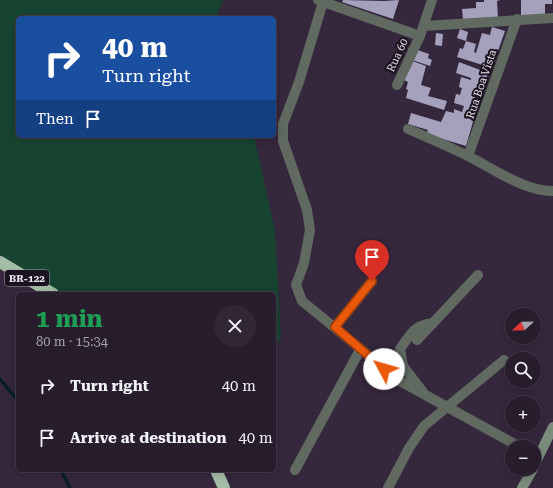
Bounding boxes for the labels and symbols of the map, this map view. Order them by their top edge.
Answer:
street label: Rua 60 [384,36,411,74]
street label: Rua Boa Vista [464,48,499,120]
pin [355,240,389,281]
road number: BR-122 [5,270,49,286]
north arrow [505,308,541,344]
position arrow [363,348,405,390]

